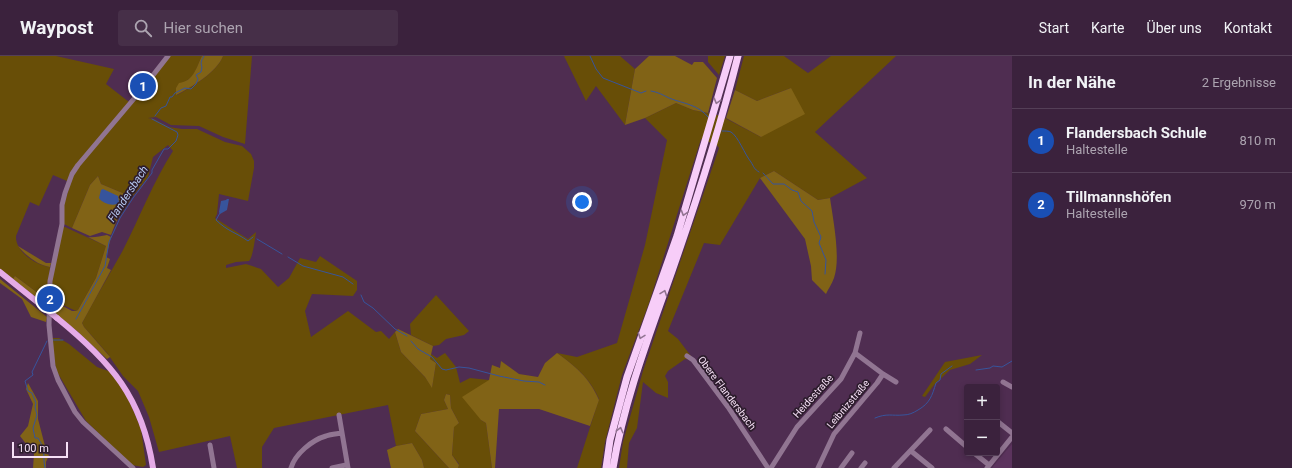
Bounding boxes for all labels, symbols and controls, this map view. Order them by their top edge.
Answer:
search box [118,10,398,46]
text: Waypost [20,16,94,39]
icon: search [132,17,154,39]
text: Hier suchen [164,19,243,37]
text: Start [1039,20,1069,36]
text: Karte [1091,20,1125,36]
text: Über uns [1147,20,1202,36]
text: Kontakt [1224,20,1272,36]
pin: 1 [130,71,156,101]
text: In der Nähe [1028,72,1116,92]
text: 2 Ergebnisse [1202,75,1276,90]
one-way arrow [713,97,722,104]
text: Flandersbach Schule [1066,124,1207,142]
text: 1 [1037,133,1045,148]
text: 810 m [1239,133,1276,148]
text: Haltestelle [1066,142,1128,157]
water label: Flandersbach [105,163,151,224]
text: Tillmannshöfen [1066,188,1171,206]
your location [572,192,592,212]
text: 2 [1037,197,1045,212]
text: 970 m [1239,197,1276,212]
text: Haltestelle [1066,206,1128,221]
one-way arrow [680,210,689,217]
pin: 2 [37,284,63,314]
one-way arrow [659,289,668,296]
one-way arrow [637,333,646,340]
street label: Obere Flandersbach [696,354,758,432]
street label: Heidestraße [791,372,835,420]
street label: Leibnizstraße [825,377,871,431]
map controls [964,384,1000,456]
button: + [964,384,1000,420]
button: − [964,420,1000,456]
one-way arrow [615,427,624,434]
scale bar [12,440,68,459]
text: 100 m [18,442,49,455]

